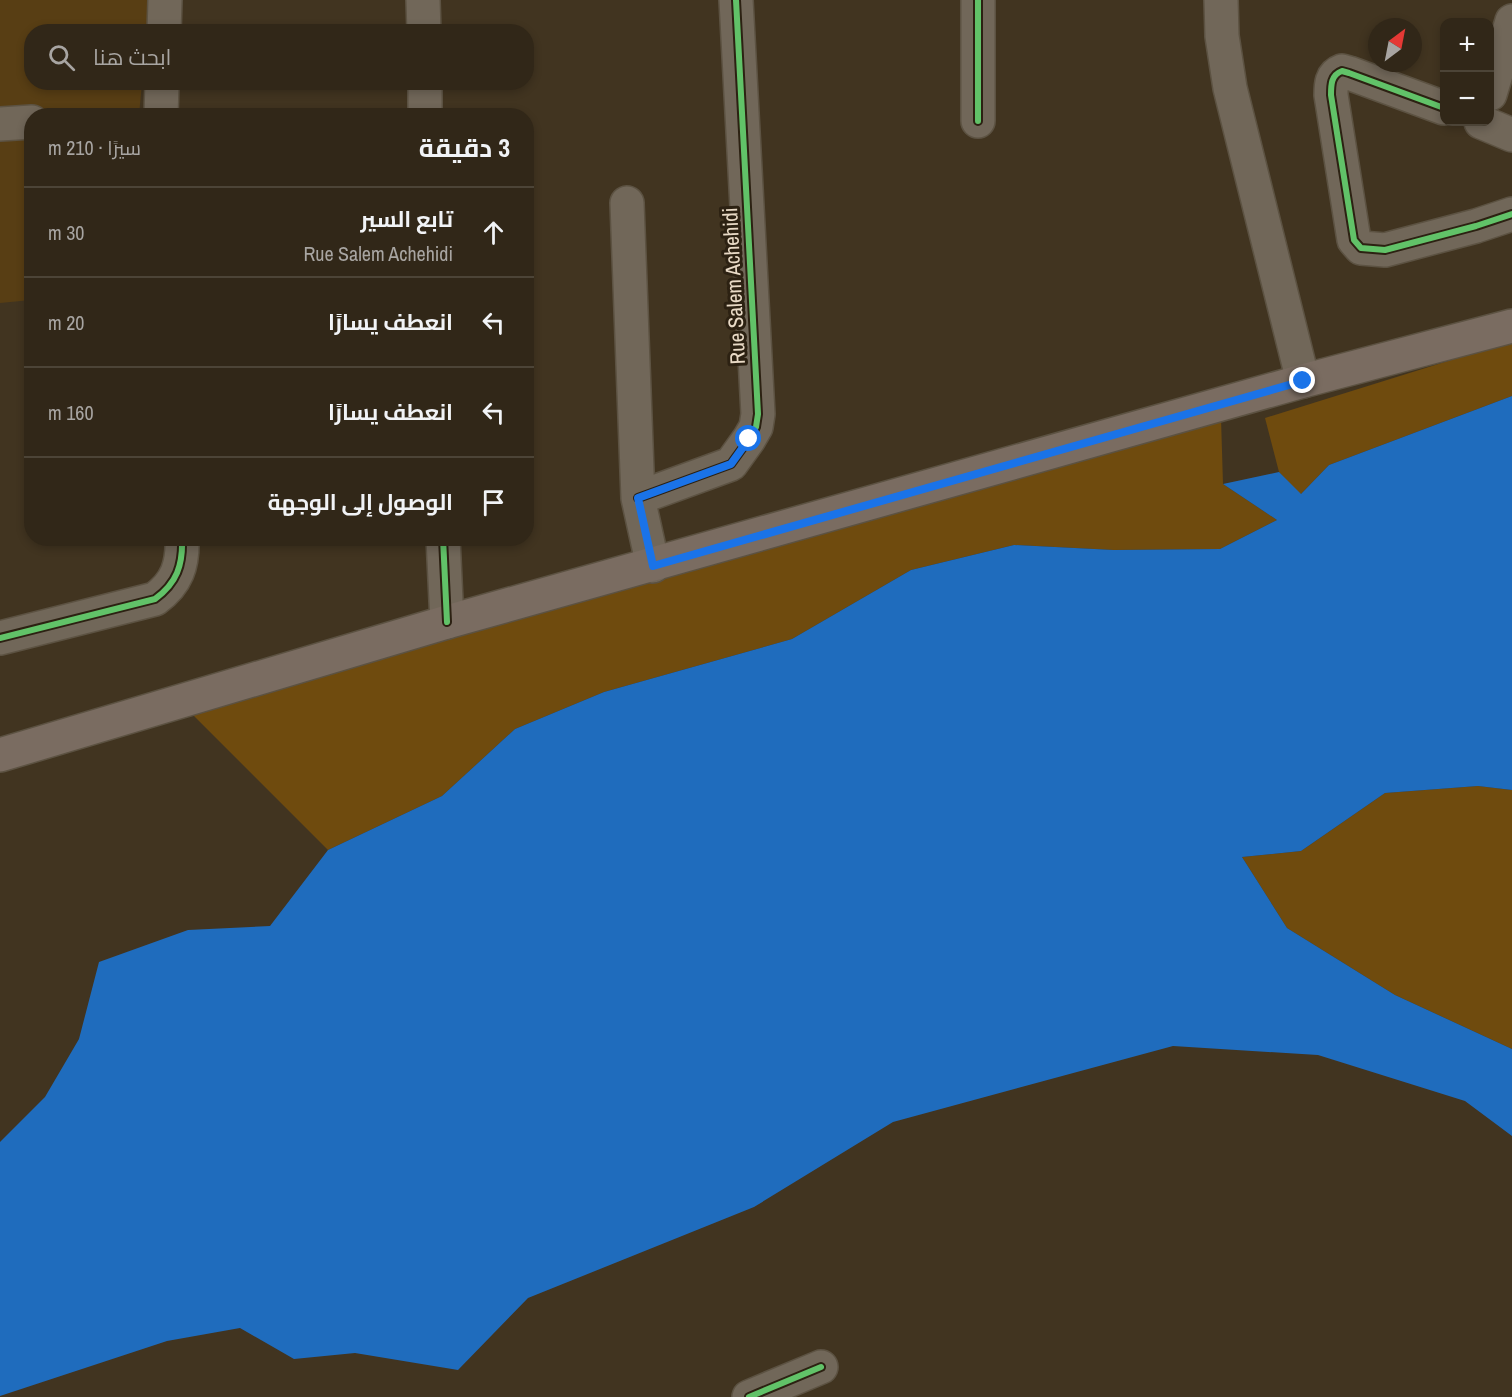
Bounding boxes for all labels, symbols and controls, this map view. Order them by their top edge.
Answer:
north arrow [1368,18,1422,72]
map controls [1440,18,1494,126]
button: + [1440,18,1494,72]
search box [24,24,534,90]
icon: search [45,41,78,74]
text: ابحث هنا [93,42,172,72]
button: − [1440,72,1494,126]
text: 3 دقيقة [419,130,510,165]
text: سيرًا · 210 m [48,134,141,161]
text: تابع السير [361,204,453,234]
street label: Rue Salem Achehidi [715,207,752,365]
icon: ahead [477,216,510,249]
text: 30 m [48,219,84,246]
text: Rue Salem Achehidi [303,240,453,267]
icon: left [477,306,510,339]
text: انعطف يسارًا [328,307,453,337]
text: 20 m [48,309,84,336]
route end [1289,367,1315,393]
icon: left [477,396,510,429]
text: انعطف يسارًا [328,397,453,427]
text: 160 m [48,399,94,426]
route start [735,425,761,451]
icon: arrive [477,486,510,519]
text: الوصول إلى الوجهة [268,487,453,517]

